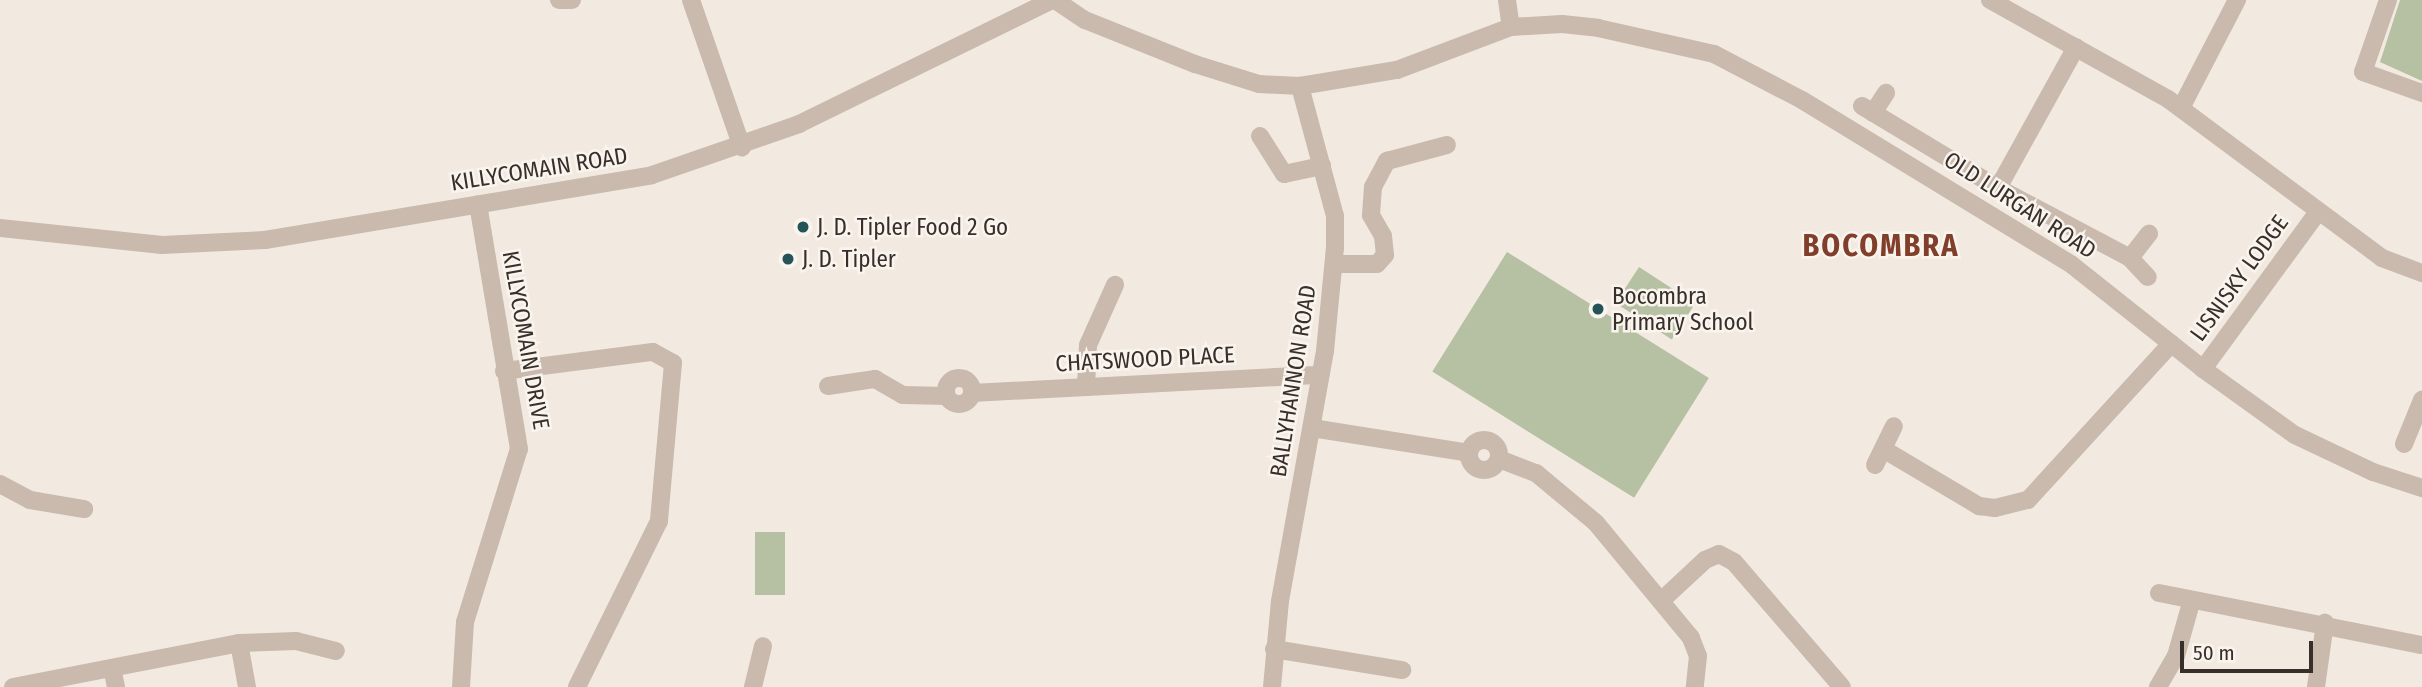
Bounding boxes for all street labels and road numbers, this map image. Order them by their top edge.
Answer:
street label: KILLYCOMAIN ROAD [449,141,629,197]
street label: OLD LURGAN ROAD [1939,146,2101,264]
street label: LISNISKY LODGE [2184,210,2294,346]
street label: KILLYCOMAIN DRIVE [497,248,555,432]
street label: BALLYHANNON ROAD [1264,283,1322,479]
street label: CHATSWOOD PLACE [1055,341,1235,377]

